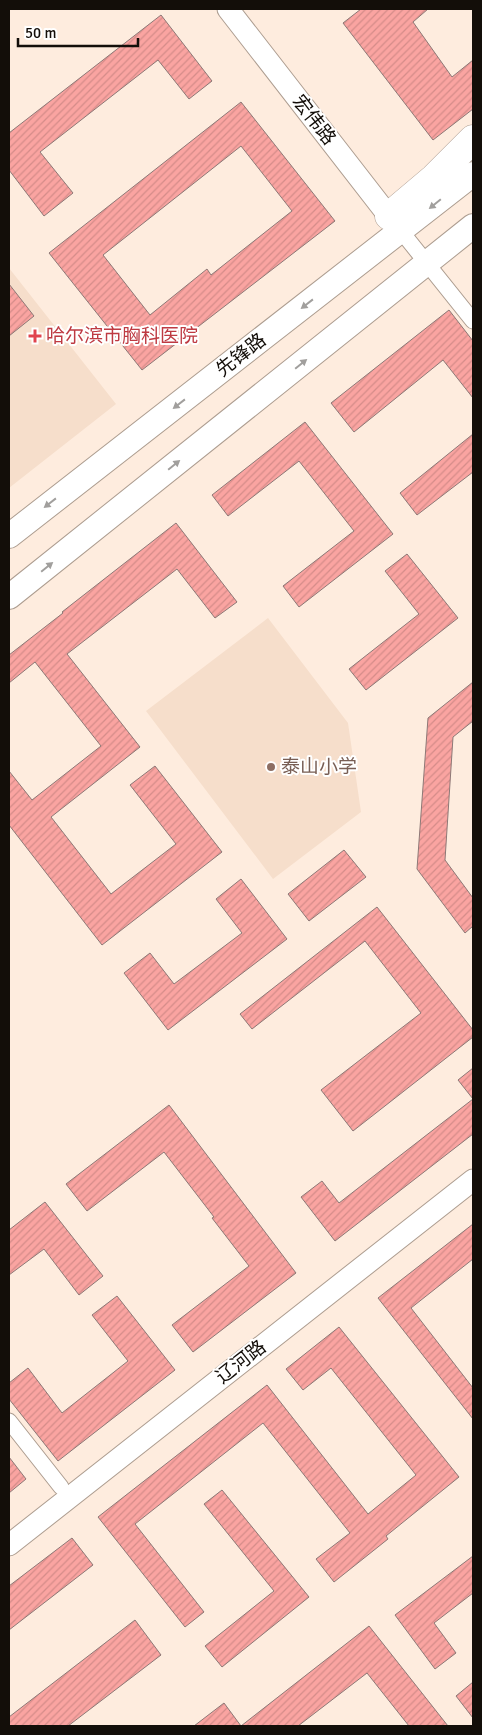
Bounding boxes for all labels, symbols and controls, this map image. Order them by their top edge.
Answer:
scale bar [18,15,138,47]
text: 50 m [25,24,56,42]
street label: 宏伟路 [287,90,341,150]
one-way arrow [429,199,442,210]
one-way arrow [301,299,314,310]
place label: 哈尔滨市胸科医院 [46,324,198,348]
street label: 先锋路 [211,328,271,382]
marker: 哈尔滨市胸科医院 [28,329,42,343]
one-way arrow [294,359,307,370]
one-way arrow [173,398,186,409]
one-way arrow [167,460,180,471]
one-way arrow [44,498,57,509]
one-way arrow [40,561,53,572]
place label: 泰山小学 [281,755,357,779]
marker: 泰山小学 [265,761,277,773]
street label: 辽河路 [211,1335,271,1389]

